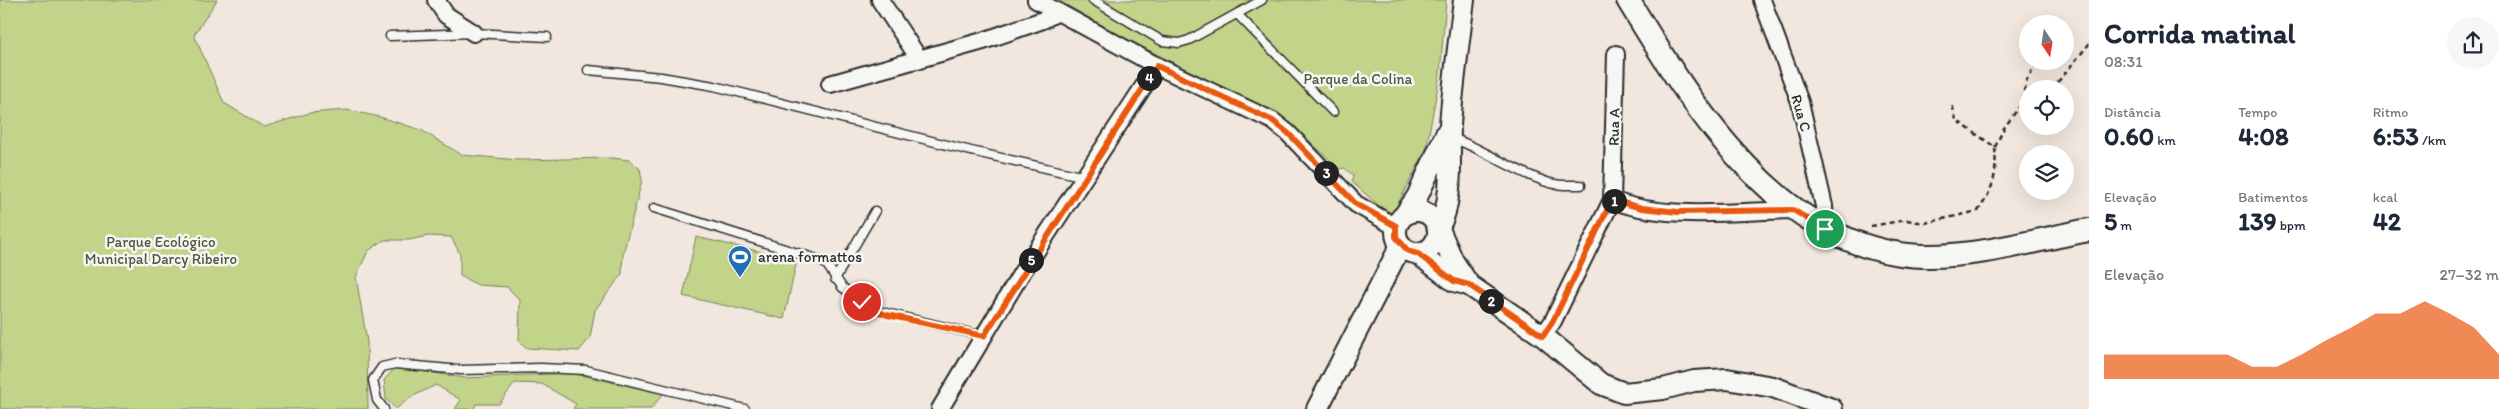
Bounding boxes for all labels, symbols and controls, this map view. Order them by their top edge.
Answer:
north arrow [2019,15,2074,70]
map controls [2019,15,2074,200]
text: Corrida matinal [2104,16,2295,50]
button: share [2447,17,2499,69]
text: 08:31 [2104,52,2143,71]
pin: 4 [1136,66,1162,90]
text: 4 [1145,70,1154,87]
park label: Parque da Colina [1304,70,1413,88]
button: locate [2019,80,2074,135]
street label: Rua C [1787,92,1815,134]
text: Distância [2104,104,2161,121]
text: Tempo [2238,104,2277,121]
text: Ritmo [2373,104,2408,121]
street label: Rua A [1605,108,1623,146]
text: 0.60 [2104,121,2154,151]
text: 4:08 [2238,121,2289,151]
text: 6:53 [2373,121,2419,151]
text: km [2154,132,2176,149]
text: /km [2419,132,2446,149]
button: layers [2019,145,2074,200]
pin: 3 [1314,160,1338,186]
text: 3 [1323,165,1330,182]
pin: 1 [1602,188,1626,214]
text: Elevação [2104,189,2157,206]
text: Batimentos [2238,189,2308,206]
text: kcal [2373,189,2398,206]
text: 1 [1611,193,1618,210]
text: 5 [2104,206,2117,236]
text: 139 [2238,206,2277,236]
text: 42 [2373,206,2401,236]
pin [1804,208,1846,250]
icon: arrive [1811,215,1839,243]
text: m [2117,217,2132,234]
text: bpm [2277,217,2306,234]
park label: Parque Ecológico Municipal Darcy Ribeiro [85,233,237,268]
sports icon: arena formattos [727,244,753,278]
place label: arena formattos [758,248,862,266]
pin: 5 [1018,248,1044,272]
text: 5 [1028,252,1035,269]
text: Elevação [2104,265,2164,284]
text: 27–32 m [2440,265,2499,284]
pin [841,281,883,323]
icon: check [848,288,876,316]
pin: 2 [1478,288,1504,314]
text: 2 [1488,293,1495,310]

